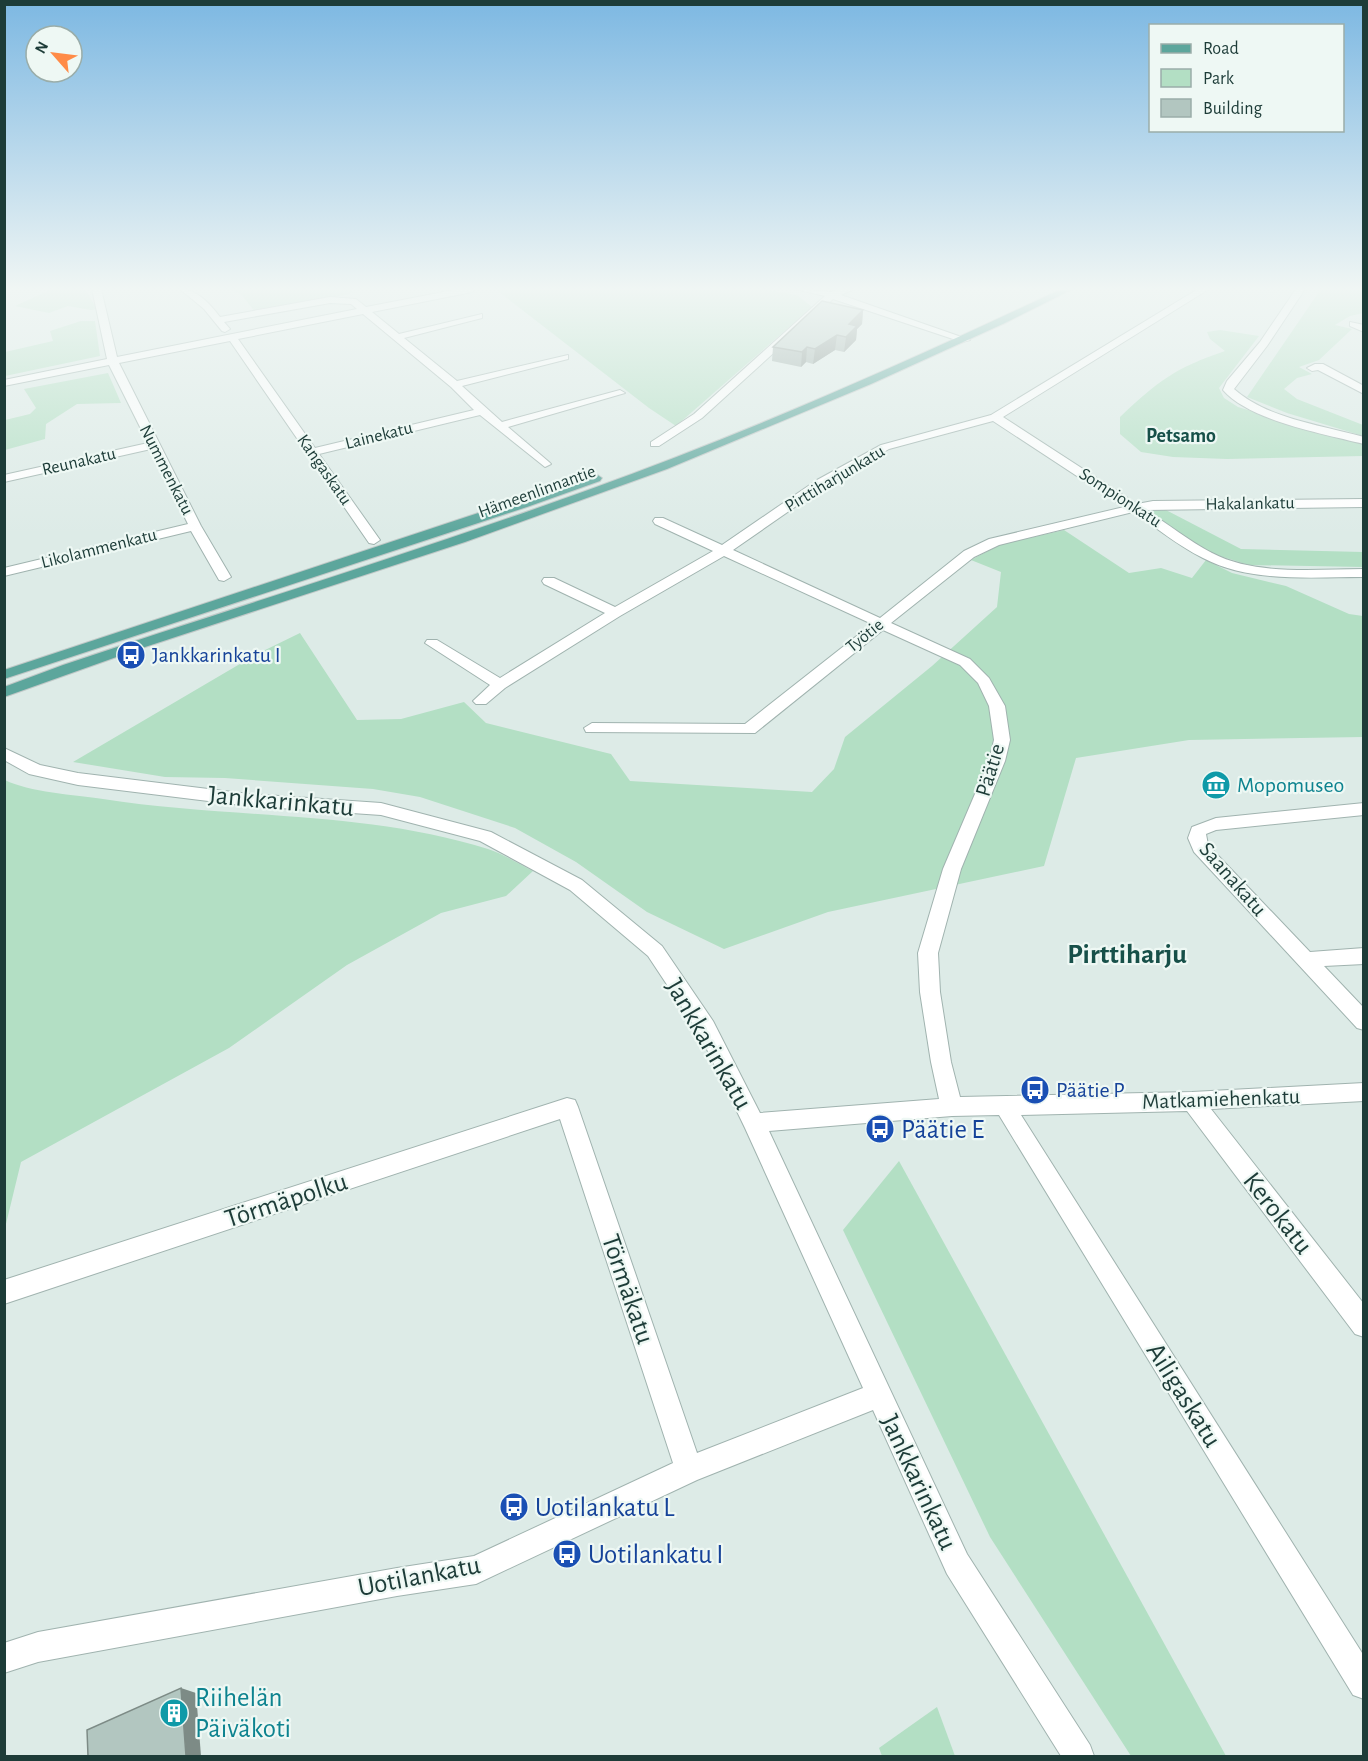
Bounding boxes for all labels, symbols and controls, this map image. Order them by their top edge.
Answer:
north arrow [24,24,84,84]
legend [1149,24,1344,132]
text: N [32,39,51,56]
text: Road [1203,40,1239,58]
text: Park [1203,70,1235,88]
text: Building [1203,100,1263,118]
street label: Lainekatu [343,419,415,453]
street label: Nummenkatu [136,422,196,518]
district label: Petsamo [1146,426,1216,446]
street label: Kangaskatu [293,431,355,509]
street label: Pirttiharjunkatu [782,442,888,516]
street label: Reunakatu [40,445,118,479]
street label: Hämeenlinnantie [476,462,598,522]
street label: Sompionkatu [1076,465,1164,531]
street label: Hakalankatu [1205,494,1295,514]
street label: Likolammenkatu [39,526,159,572]
street label: Työtie [843,616,887,656]
bus stop icon: Jankkarinkatu I [115,639,147,671]
place label: Jankkarinkatu I [152,644,281,666]
street label: Päätie [972,741,1008,799]
museum icon: Mopomuseo [1200,769,1232,801]
place label: Mopomuseo [1237,774,1344,796]
street label: Jankkarinkatu [207,781,355,821]
street label: Saanakatu [1195,838,1271,920]
district label: Pirttiharju [1067,941,1187,969]
street label: Jankkarinkatu [661,974,757,1114]
bus stop icon: Päätie P [1019,1074,1051,1106]
place label: Päätie P [1056,1079,1125,1101]
street label: Matkamiehenkatu [1142,1085,1300,1113]
bus stop icon: Päätie E [864,1113,896,1145]
place label: Päätie E [901,1116,984,1143]
street label: Törmäpolku [221,1167,351,1232]
street label: Kerokatu [1238,1167,1318,1259]
street label: Törmäkatu [597,1231,659,1347]
street label: Ailigaskatu [1141,1338,1227,1452]
street label: Jankkarinkatu [876,1410,962,1554]
bus stop icon: Uotilankatu L [498,1491,530,1523]
place label: Uotilankatu L [535,1494,675,1521]
bus stop icon: Uotilankatu I [551,1538,583,1570]
place label: Uotilankatu I [588,1541,724,1568]
street label: Uotilankatu [356,1551,483,1601]
place label: Riihelän Päiväkoti [195,1684,291,1742]
building icon: Riihelän Päiväkoti [158,1697,190,1729]

